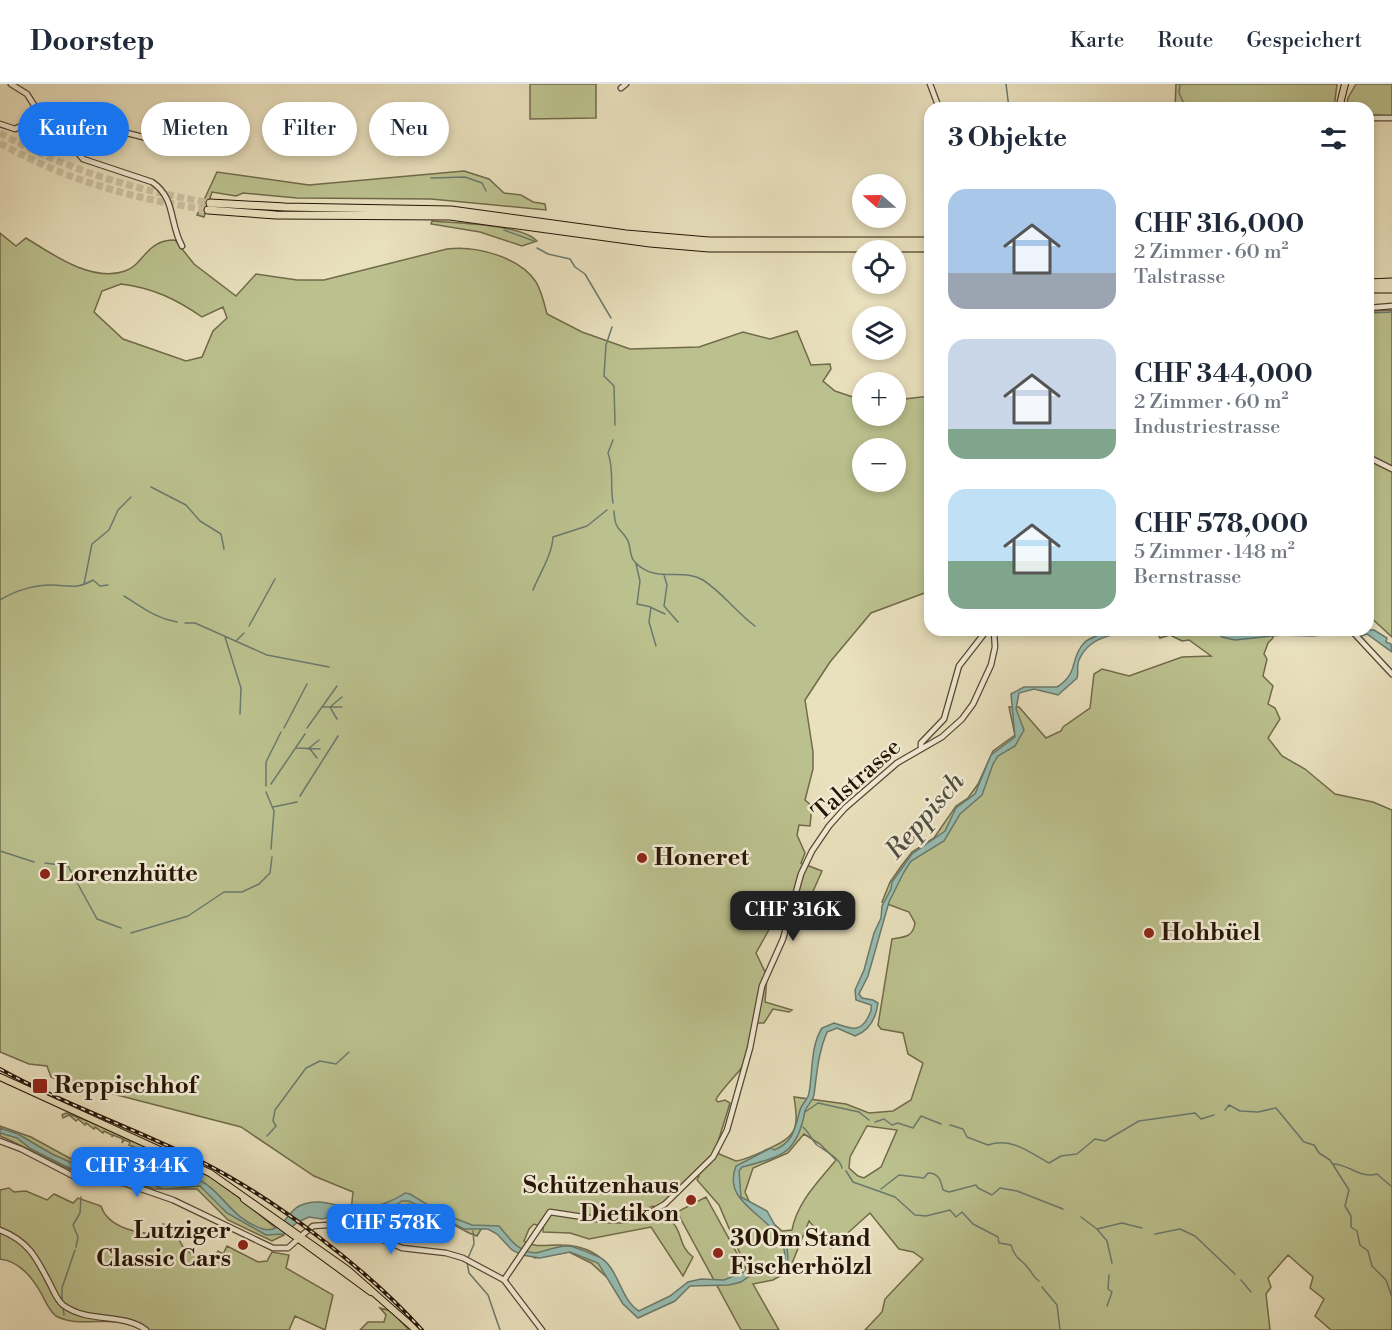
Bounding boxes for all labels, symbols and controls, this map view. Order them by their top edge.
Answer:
text: Doorstep [30,24,155,59]
text: Karte [1070,28,1124,54]
text: Route [1157,28,1213,54]
text: Gespeichert [1246,28,1362,54]
chip: Kaufen [18,102,129,156]
chip: Mieten [141,102,250,156]
chip: Filter [262,102,357,156]
chip: Neu [369,102,449,156]
text: 3 Objekte [948,122,1067,154]
icon: filters [1317,122,1350,155]
north arrow [852,174,906,228]
map controls [852,174,906,492]
text: CHF 316,000 [1134,208,1304,240]
icon: home [996,213,1068,285]
button: locate [852,240,906,294]
text: 2 Zimmer · 60 m² [1134,240,1289,265]
text: Talstrasse [1134,265,1225,290]
button: layers [852,306,906,360]
text: CHF 344,000 [1134,358,1313,390]
icon: home [996,363,1068,435]
button: + [852,372,906,426]
text: 2 Zimmer · 60 m² [1134,390,1289,415]
text: Industriestrasse [1134,415,1280,440]
button: − [852,438,906,492]
text: CHF 578,000 [1134,508,1308,540]
icon: home [996,513,1068,585]
text: 5 Zimmer · 148 m² [1134,540,1295,565]
text: Bernstrasse [1134,565,1241,590]
street label: Talstrasse [806,732,908,828]
water label: Reppisch [878,766,972,867]
place label: Honeret [654,843,749,873]
marker: Honeret [635,851,649,865]
place label: Lorenzhütte [57,859,198,889]
marker: Lorenzhütte [38,867,52,881]
pin: CHF 316K [731,891,855,942]
text: CHF 316K [744,898,842,923]
place label: Hohbüel [1161,918,1261,948]
marker: Hohbüel [1142,926,1156,940]
place label: Reppischhof [54,1071,200,1101]
marker: Reppischhof [31,1077,49,1095]
pin: CHF 344K [75,1147,199,1198]
text: CHF 344K [85,1154,189,1179]
place label: Schützenhaus Dietikon [523,1171,679,1229]
marker: Schützenhaus Dietikon [684,1193,698,1207]
pin: CHF 578K [329,1204,453,1255]
text: CHF 578K [341,1211,441,1236]
place label: Lutziger Classic Cars [96,1216,231,1274]
place label: 300m Stand Fischerhölzl [730,1224,872,1282]
marker: Lutziger Classic Cars [236,1238,250,1252]
marker: 300m Stand Fischerhölzl [711,1246,725,1260]

